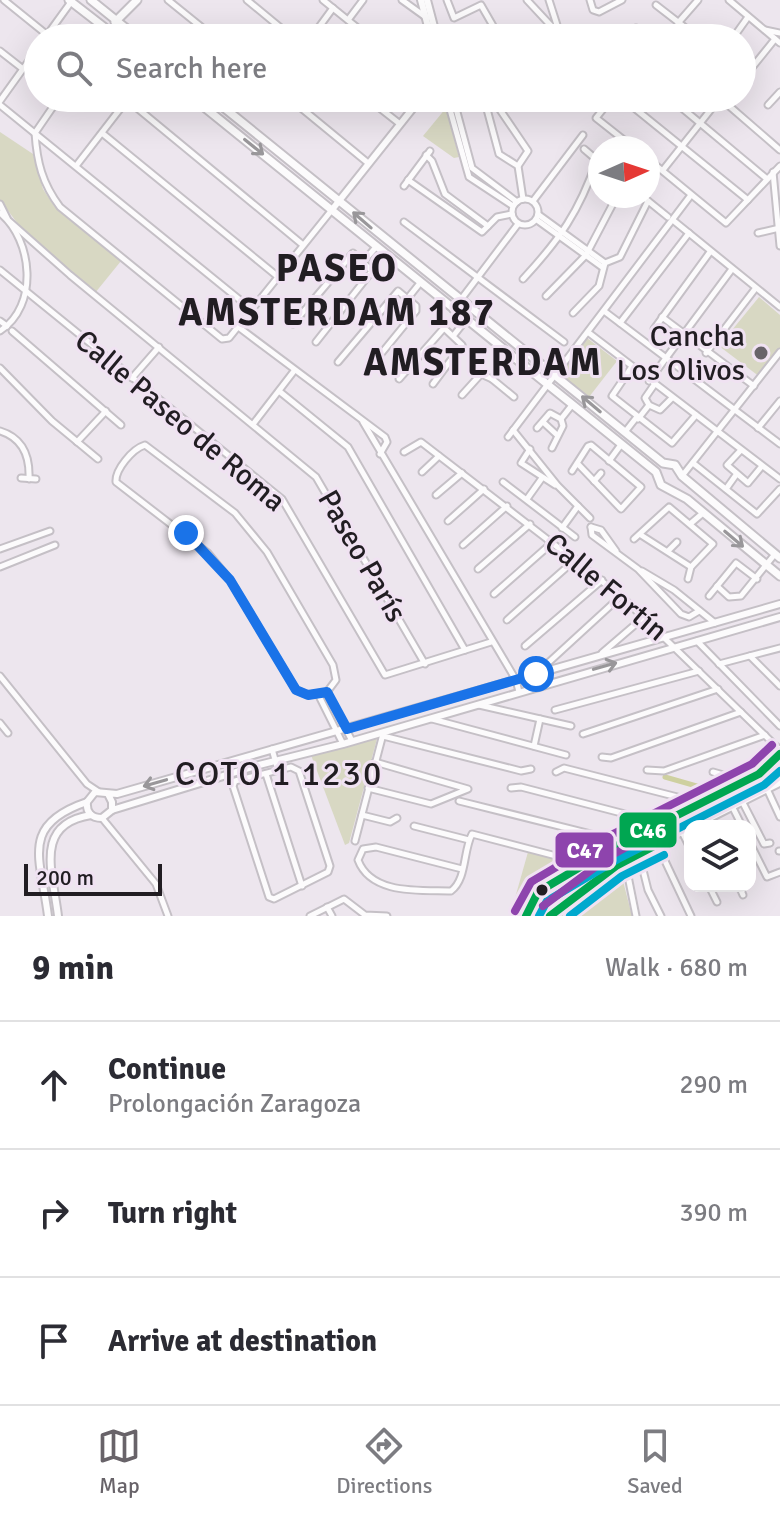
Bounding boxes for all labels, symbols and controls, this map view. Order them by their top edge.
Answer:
search box [24,24,756,112]
icon: search [52,46,96,90]
text: Search here [116,50,267,87]
north arrow [588,136,660,208]
one-way arrow [243,138,263,156]
one-way arrow [353,211,373,229]
district label: PASEO AMSTERDAM 187 [178,245,496,336]
place label: Cancha Los Olivos [617,318,745,389]
street label: Calle Paseo de Roma [67,322,293,520]
district label: AMSTERDAM [363,339,603,386]
marker: Cancha Los Olivos [752,344,770,362]
one-way arrow [581,395,602,413]
street label: Paseo París [309,483,415,629]
route end [168,515,204,551]
street label: Calle Fortín [537,525,675,649]
one-way arrow [724,530,744,548]
route start [518,656,554,692]
one-way arrow [592,658,618,673]
district label: COTO 1 1230 [175,753,383,795]
one-way arrow [143,776,169,791]
line badge: C46 [618,811,678,849]
text: C46 [629,817,667,844]
map controls [684,820,756,892]
button: layers [684,820,756,892]
line badge: C47 [554,831,615,869]
text: C47 [566,837,604,864]
scale bar [24,860,162,896]
text: 200 m [36,864,94,891]
unlabelled marker [534,882,550,898]
text: 9 min [32,947,114,989]
text: Walk · 680 m [605,952,748,984]
text: Continue [108,1051,226,1088]
icon: ahead [32,1063,76,1107]
text: 290 m [679,1069,748,1101]
text: Prolongación Zaragoza [108,1088,361,1120]
icon: right [32,1191,76,1235]
text: Turn right [108,1195,237,1232]
text: 390 m [679,1197,748,1229]
icon: arrive [32,1319,76,1363]
text: Arrive at destination [108,1323,377,1360]
tab: Map [97,1424,141,1499]
tab: Directions [336,1424,432,1499]
tab: Saved [627,1424,683,1499]

